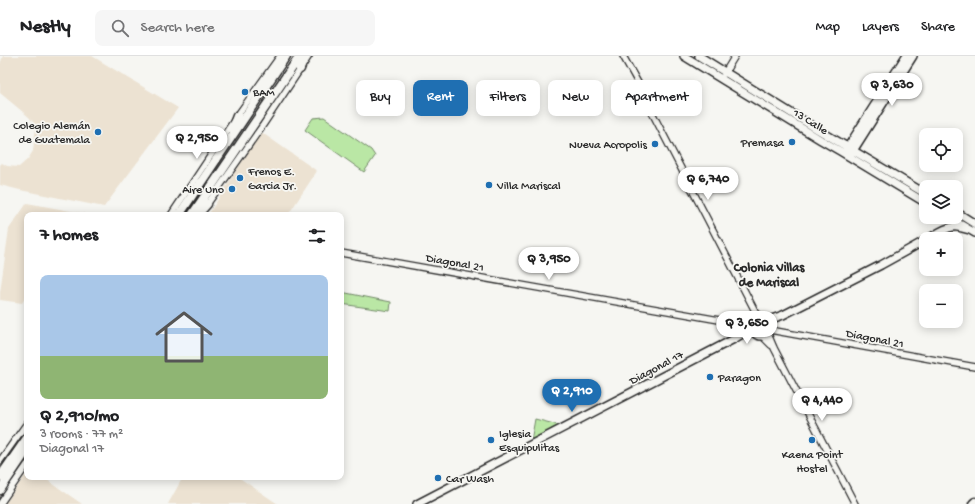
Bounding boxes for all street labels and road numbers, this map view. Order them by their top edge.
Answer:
street label: 13 Calle [789,106,831,139]
street label: Diagonal 21 [424,252,485,276]
street label: Diagonal 21 [843,327,905,352]
street label: Diagonal 17 [627,348,687,389]

